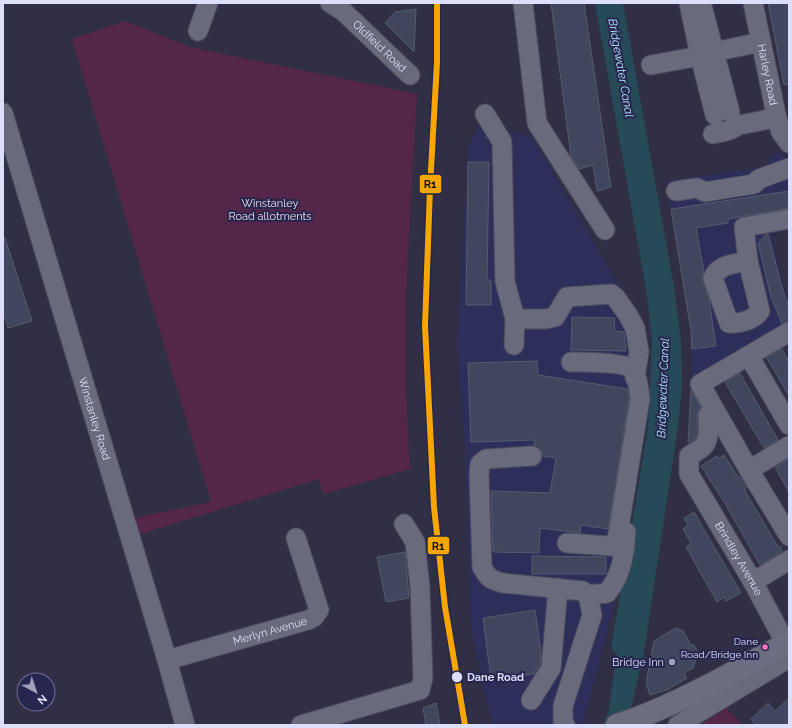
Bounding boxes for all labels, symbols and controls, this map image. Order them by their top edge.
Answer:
street label: Oldfield Road [350,17,409,75]
water label: Bridgewater Canal [605,17,637,119]
street label: Harley Road [755,43,780,106]
line badge: R1 [419,174,442,194]
text: R1 [424,178,437,191]
park label: Winstanley Road allotments [228,197,312,223]
water label: Bridgewater Canal [654,338,672,438]
street label: Winstanley Road [76,376,113,462]
street label: Brindley Avenue [712,519,766,598]
line badge: R1 [427,536,450,555]
text: R1 [432,540,445,553]
street label: Merlyn Avenue [231,614,309,647]
place label: Dane Road/Bridge Inn [681,636,758,660]
marker: Dane Road/Bridge Inn [760,642,770,652]
place label: Bridge Inn [612,656,664,669]
marker: Bridge Inn [667,657,677,667]
marker: Dane Road [450,670,464,684]
place label: Dane Road [467,671,524,684]
north arrow [16,672,56,712]
text: N [35,692,50,707]

